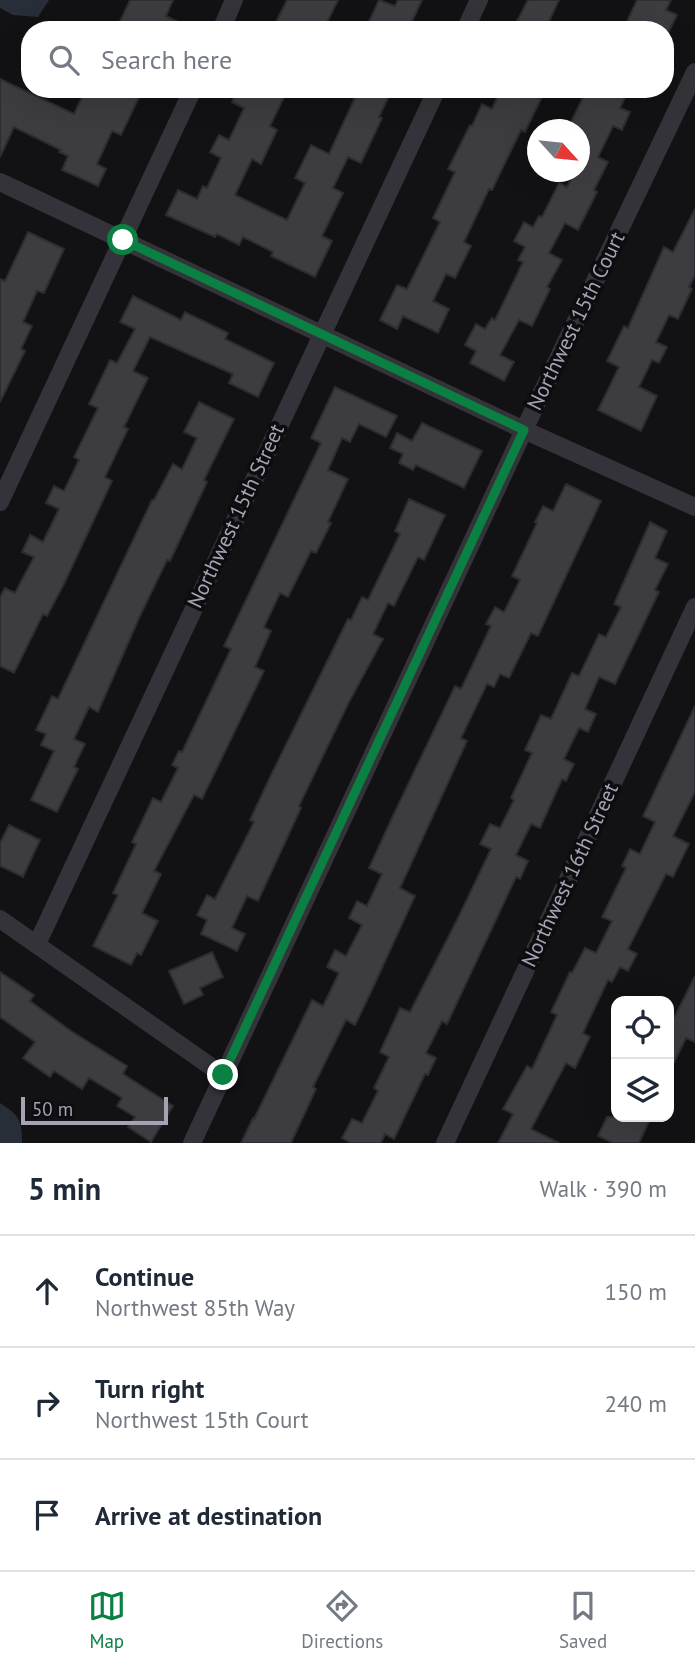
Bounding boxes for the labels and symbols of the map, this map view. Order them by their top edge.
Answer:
north arrow [527,119,590,182]
route start [107,224,138,255]
street label: Northwest 15th Court [521,227,630,414]
street label: Northwest 15th Street [181,419,290,612]
street label: Northwest 16th Street [515,778,624,971]
route end [207,1059,238,1090]
scale bar [21,1094,168,1126]

